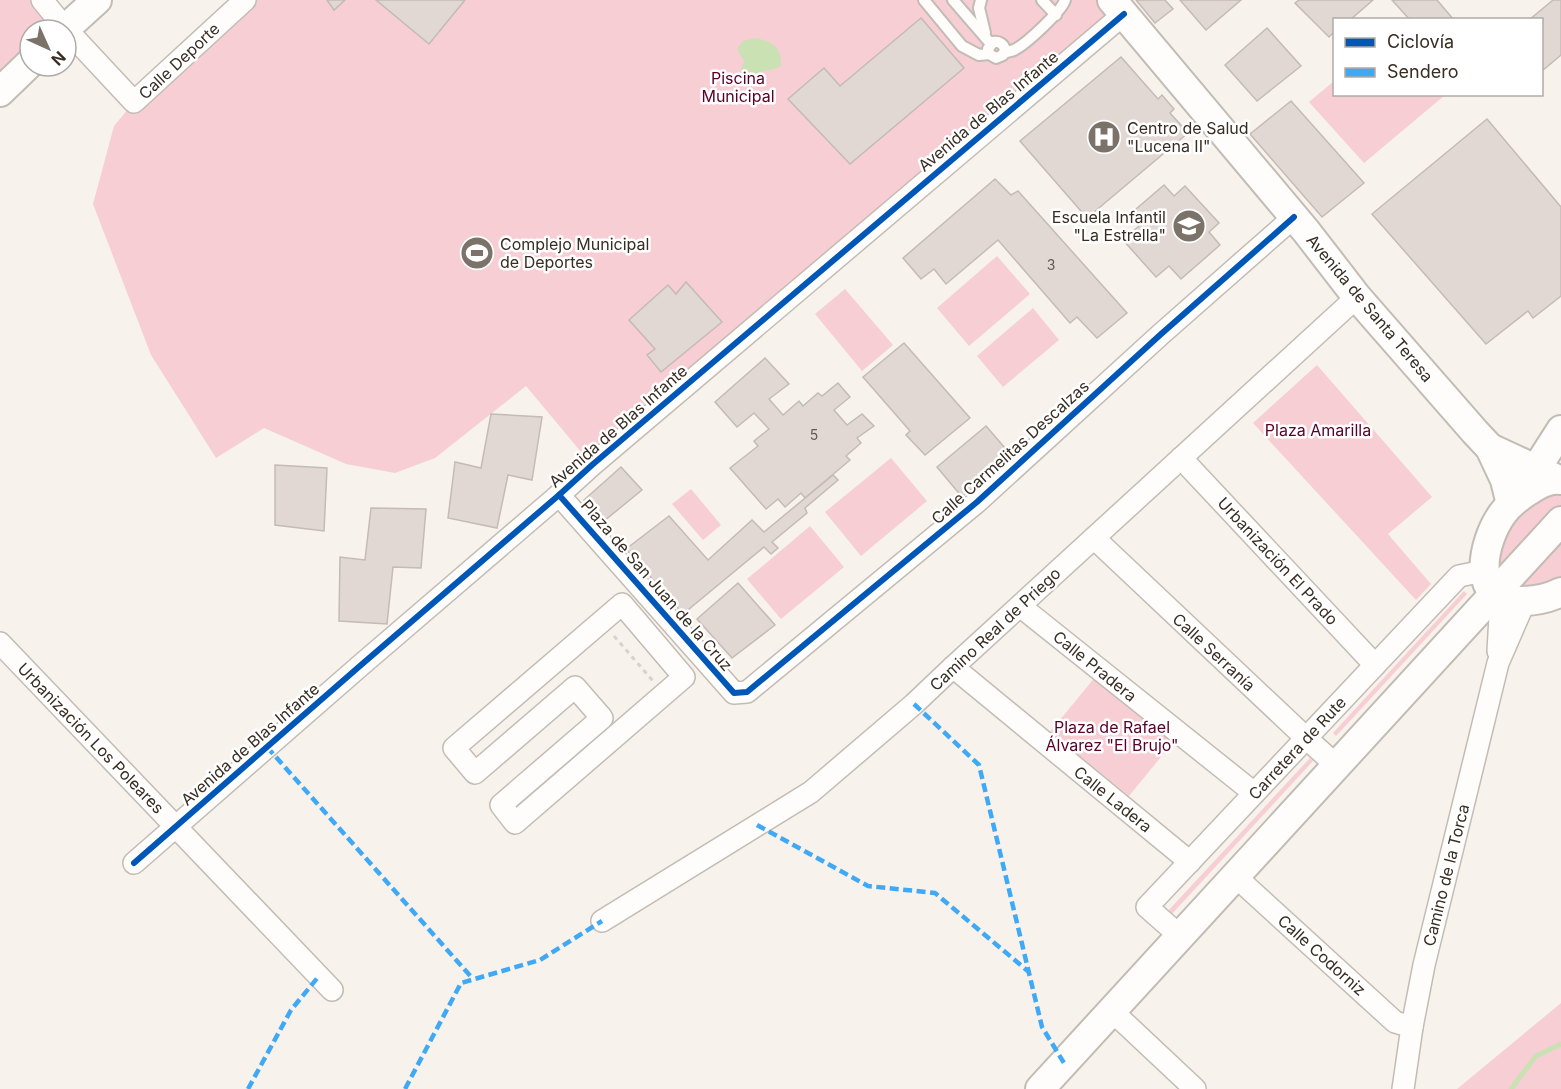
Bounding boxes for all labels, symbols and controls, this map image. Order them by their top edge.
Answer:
north arrow [18,18,78,78]
street label: Calle Deporte [134,18,224,104]
legend [1333,18,1543,96]
text: Ciclovía [1387,31,1454,52]
text: N [47,47,70,70]
street label: Avenida de Blas Infante [914,47,1062,175]
text: Sendero [1387,61,1458,82]
park label: Piscina Municipal [701,68,775,106]
place label: Centro de Salud "Lucena II" [1127,118,1249,156]
hospital icon: Centro de Salud "Lucena II" [1086,119,1122,155]
place label: Escuela Infantil "La Estrella" [1052,207,1166,245]
school or university icon: Escuela Infantil "La Estrella" [1171,208,1207,244]
street label: Avenida de Santa Teresa [1302,230,1438,386]
place label: Complejo Municipal de Deportes [500,234,649,272]
sports icon: Complejo Municipal de Deportes [459,235,495,271]
house number: 3 [1047,256,1055,273]
street label: Avenida de Blas Infante [545,360,691,492]
street label: Calle Carmelitas Descalzas [927,376,1093,528]
park label: Plaza Amarilla [1265,420,1371,440]
house number: 5 [810,426,818,443]
street label: Urbanización El Prado [1214,493,1342,629]
street label: Plaza de San Juan de la Cruz [577,495,737,675]
street label: Camino Real de Priego [925,563,1065,695]
street label: Calle Serranía [1169,609,1259,695]
street label: Calle Pradera [1049,626,1141,706]
street label: Urbanización Los Poleares [14,658,168,818]
street label: Avenida de Blas Infante [177,678,323,810]
street label: Carretera de Rute [1244,692,1350,804]
park label: Plaza de Rafael Álvarez "El Brujo" [1045,717,1179,755]
street label: Calle Ladera [1070,762,1156,836]
street label: Camino de la Torca [1419,802,1473,948]
street label: Calle Codorniz [1274,910,1370,1000]

